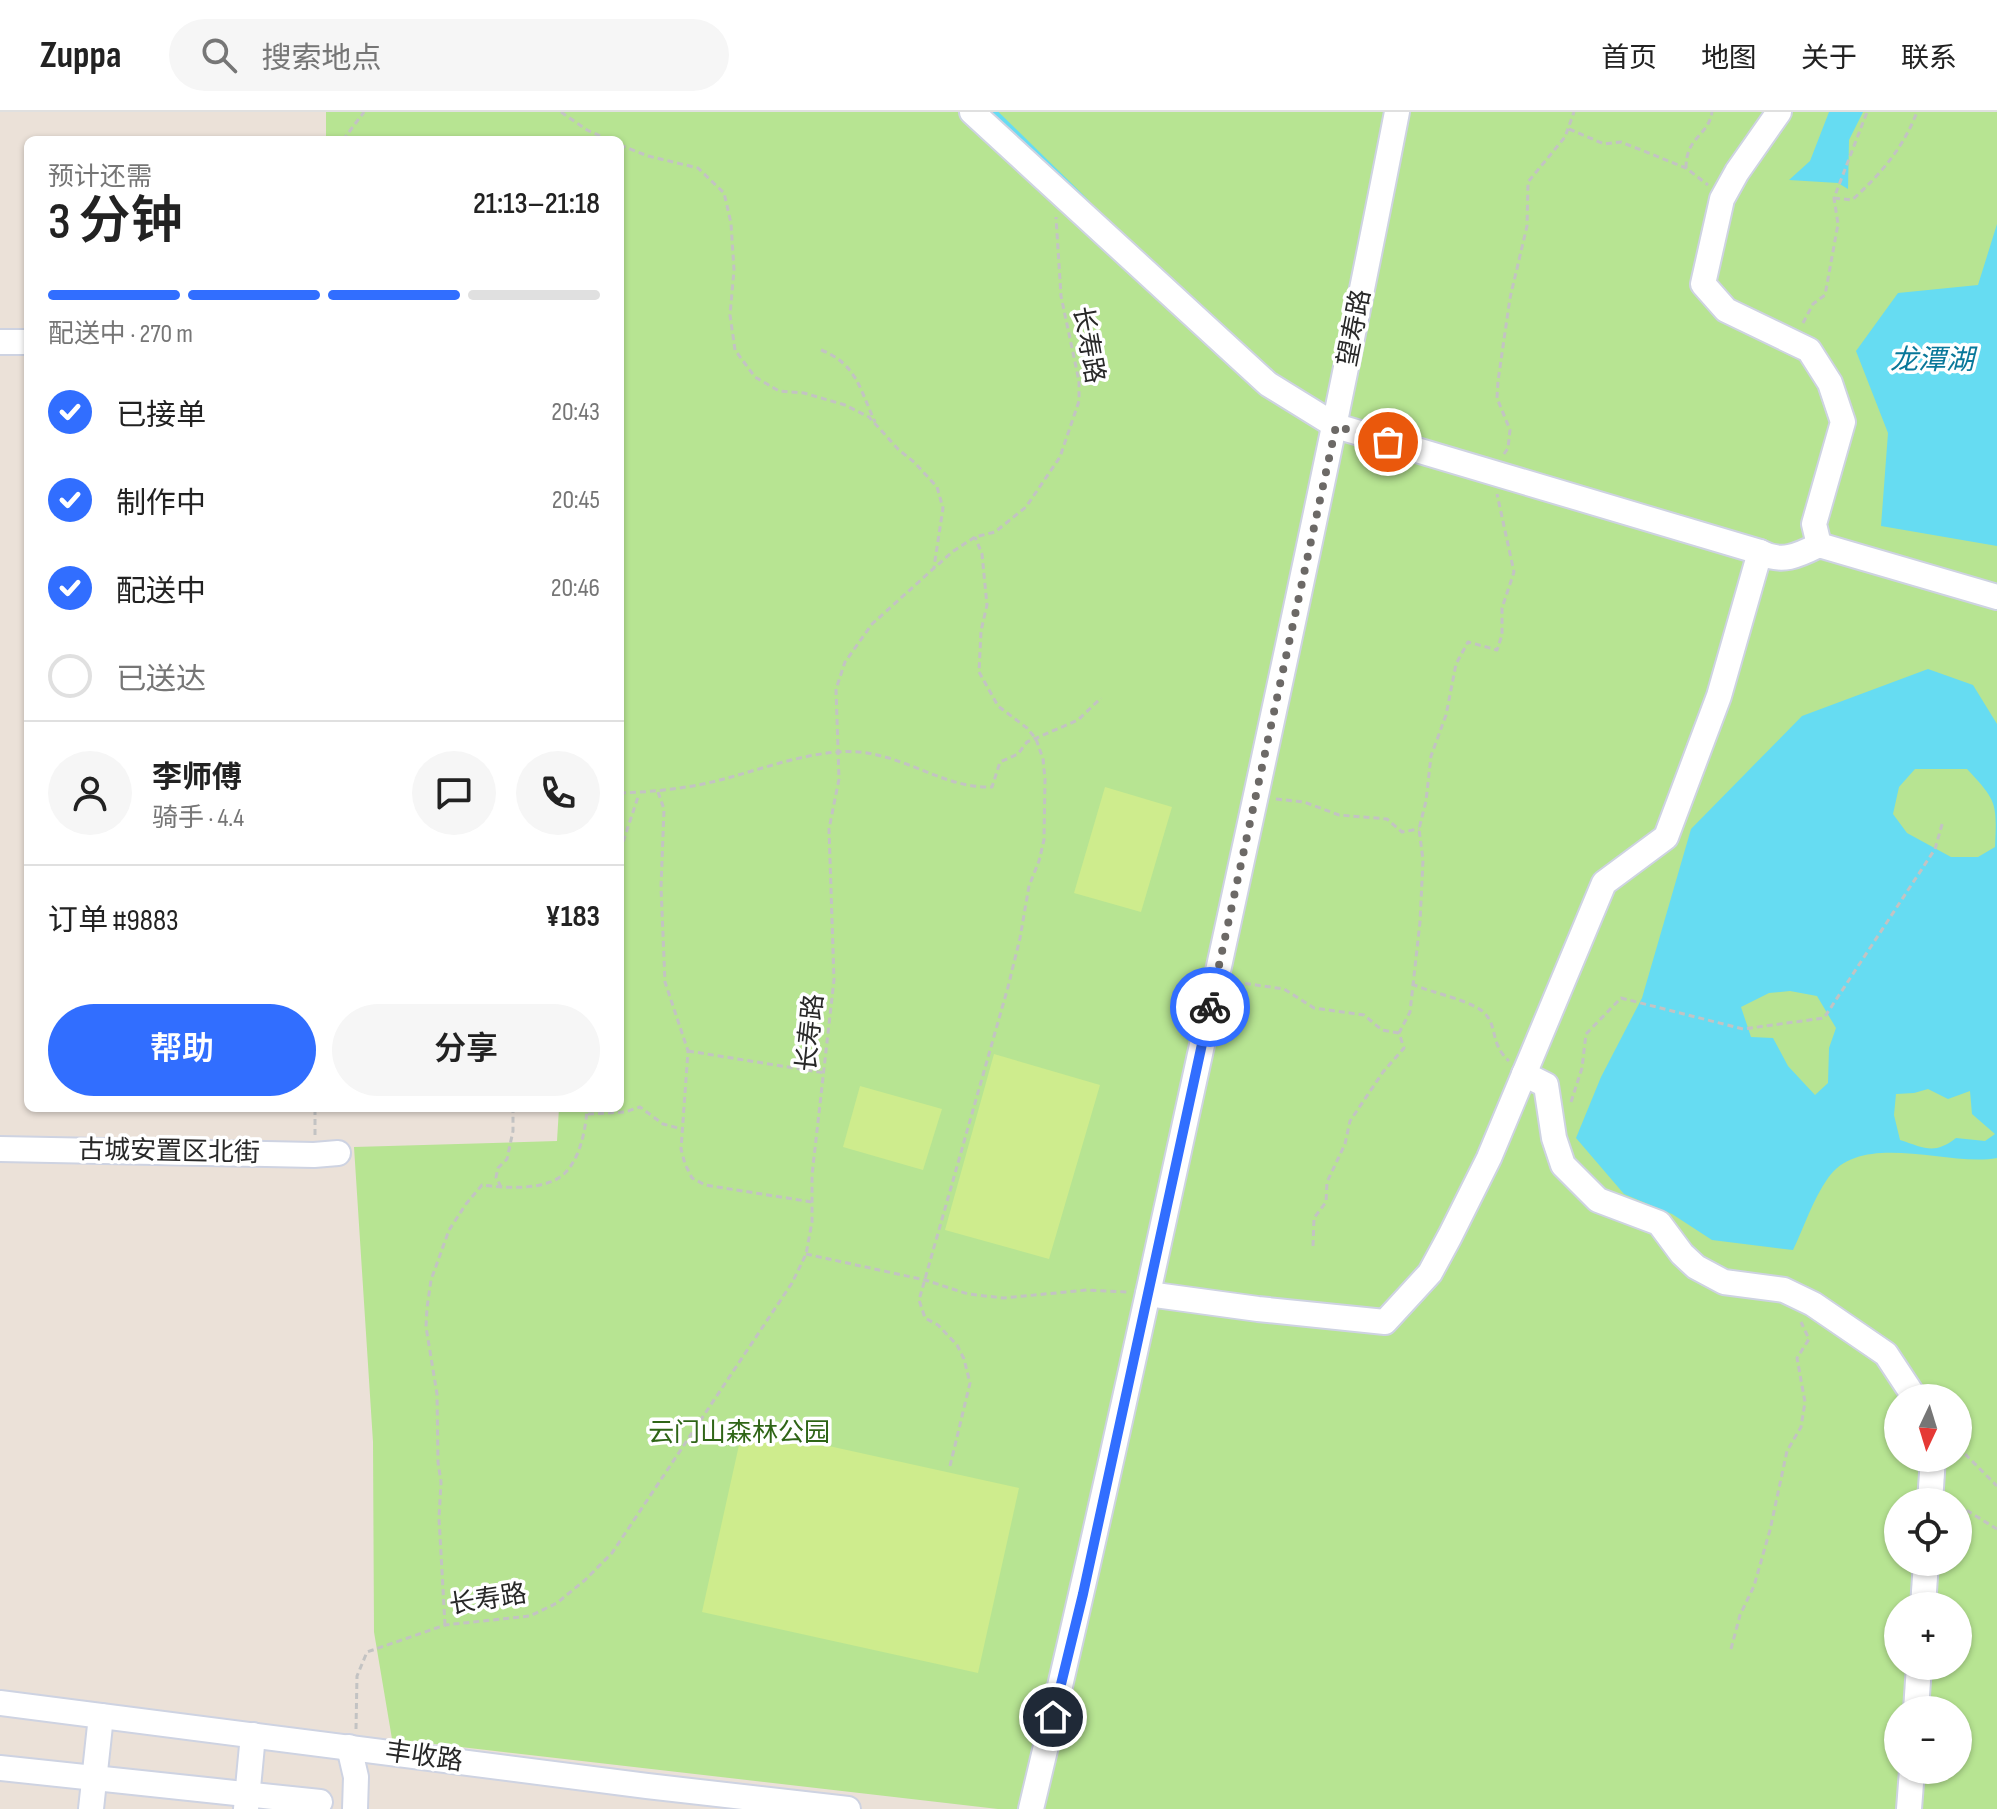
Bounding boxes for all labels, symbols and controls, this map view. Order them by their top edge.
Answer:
search box [169,19,729,91]
text: Zuppa [40,33,121,78]
icon: search [197,33,241,77]
text: 搜索地点 [261,41,381,77]
text: 首页 [1601,42,1657,75]
text: 地图 [1701,42,1757,75]
text: 关于 [1801,42,1857,75]
text: 联系 [1901,42,1957,75]
text: 预计还需 [48,162,152,193]
text: 21:13–21:18 [473,186,600,222]
text: 3 分钟 [48,191,183,254]
street label: 望寿路 [1332,287,1378,369]
street label: 长寿路 [1066,304,1110,386]
text: 配送中 · 270 m [48,319,193,350]
water label: 龙潭湖 [1890,344,1978,377]
icon: check [48,390,92,434]
text: 20:43 [551,397,600,428]
text: 已接单 [116,398,206,434]
pin [1354,408,1422,476]
icon: bag [1366,420,1410,464]
icon: check [48,478,92,522]
text: 20:45 [552,485,600,516]
text: 制作中 [116,486,206,522]
icon: check [48,566,92,610]
text: 20:46 [551,573,600,604]
text: 配送中 [116,574,206,610]
text: 已送达 [116,662,206,698]
button: person [48,751,132,835]
button: chat [412,751,496,835]
button: phone [516,751,600,835]
text: 李师傅 [152,760,242,796]
text: 骑手 · 4.4 [152,803,244,834]
text: ¥183 [545,899,600,935]
text: 订单 #9883 [48,903,179,939]
courier [1170,967,1250,1047]
icon: bike [1188,985,1232,1029]
street label: 长寿路 [792,993,830,1073]
button: 帮助 [48,1004,316,1096]
button: 分享 [332,1004,600,1096]
street label: 古城安置区北街 [78,1135,260,1169]
north arrow [1884,1384,1972,1472]
map controls [1884,1384,1972,1784]
park label: 云门山森林公园 [648,1418,830,1449]
button: locate [1884,1488,1972,1576]
street label: 长寿路 [447,1579,529,1621]
button: + [1884,1592,1972,1680]
pin [1019,1683,1087,1751]
icon: home [1031,1695,1075,1739]
button: − [1884,1696,1972,1784]
street label: 丰收路 [383,1736,465,1778]

